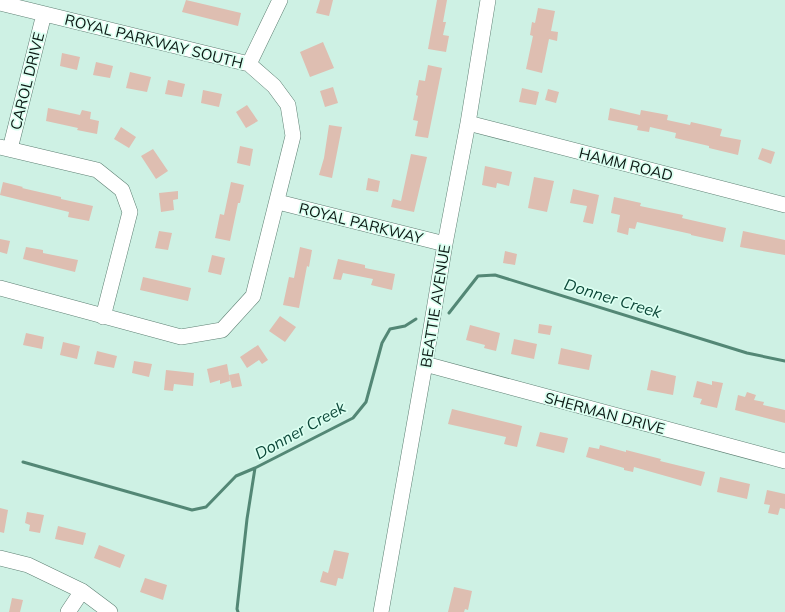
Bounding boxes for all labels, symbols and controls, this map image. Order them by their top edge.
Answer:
street label: ROYAL PARKWAY SOUTH [63,10,245,72]
street label: CAROL DRIVE [6,30,48,132]
street label: HAMM ROAD [577,143,675,185]
street label: ROYAL PARKWAY [297,198,426,248]
street label: BEATTIE AVENUE [416,243,454,369]
water label: Donner Creek [562,274,665,323]
street label: SHERMAN DRIVE [543,388,667,438]
water label: Donner Creek [251,396,350,463]

